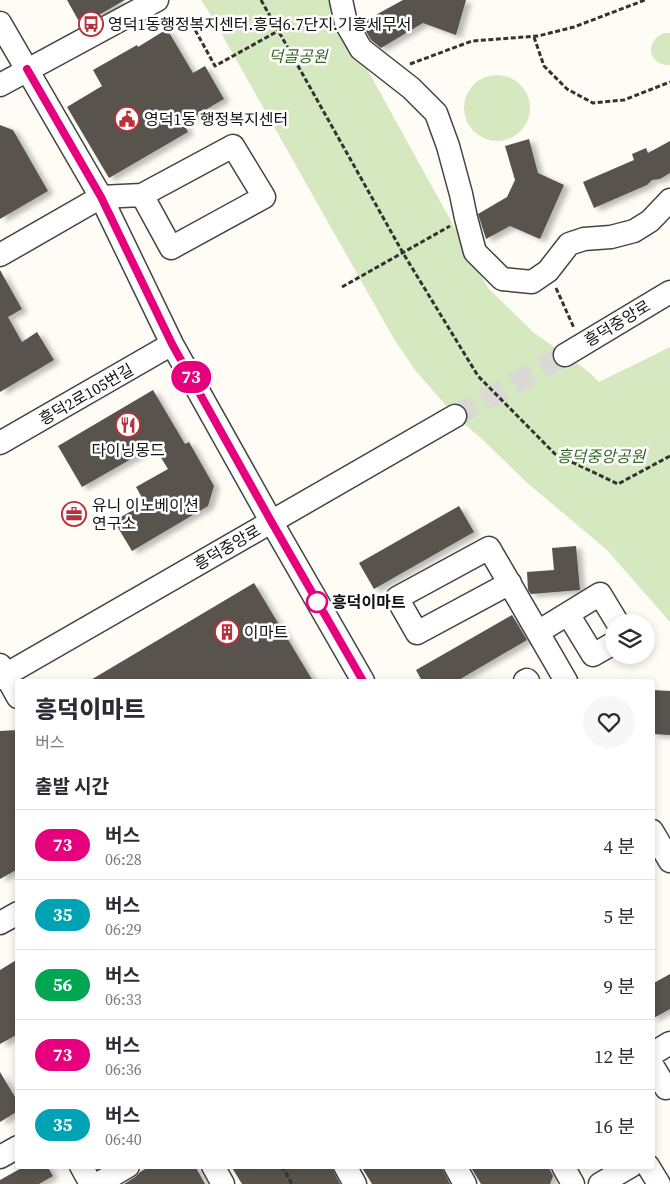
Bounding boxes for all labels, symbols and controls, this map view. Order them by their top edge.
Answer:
bus stop icon: 영덕1동행정복지센터.흥덕6.7단지.기흥세무서 [78,11,104,37]
place label: 영덕1동행정복지센터.흥덕6.7단지.기흥세무서 [108,13,411,35]
park label: 덕골공원 [269,45,329,67]
public building icon: 영덕1동 행정복지센터 [114,106,140,132]
place label: 영덕1동 행정복지센터 [144,108,288,130]
street label: 흥덕중앙로 [580,294,654,351]
street label: 흥덕2로105번길 [35,358,137,430]
line badge: 73 [168,361,214,393]
text: 73 [181,364,201,389]
restaurant icon: 다이닝몽드 [115,412,141,438]
place label: 다이닝몽드 [91,439,165,461]
park label: 흥덕중앙공원 [557,445,646,467]
place label: 유니 이노베이션 연구소 [92,494,199,534]
office icon: 유니 이노베이션 연구소 [61,501,87,527]
street label: 흥덕중앙로 [190,519,265,575]
marker: 흥덕이마트 [306,591,328,613]
place label: 흥덕이마트 [332,591,406,613]
map controls [605,614,655,664]
button: layers [605,614,655,664]
building icon: 이마트 [214,619,240,645]
place label: 이마트 [244,621,288,643]
text: 흥덕이마트 [35,693,145,726]
button: heart [583,696,635,748]
text: 버스 [35,731,64,753]
text: 출발 시간 [35,773,109,799]
text: 버스 [105,822,140,848]
text: 73 [53,832,72,857]
text: 4 분 [604,833,635,859]
text: 06:28 [105,848,142,870]
text: 버스 [105,892,140,918]
text: 35 [53,902,72,927]
text: 5 분 [604,903,635,929]
text: 06:29 [105,918,142,940]
text: 버스 [105,962,140,988]
text: 56 [53,972,72,997]
text: 9 분 [604,973,635,999]
text: 06:33 [105,988,142,1010]
text: 버스 [105,1032,140,1058]
text: 73 [53,1042,72,1067]
text: 12 분 [594,1043,635,1069]
text: 06:36 [105,1058,142,1080]
text: 버스 [105,1102,140,1128]
text: 35 [53,1112,72,1137]
text: 16 분 [594,1113,635,1139]
text: 06:40 [105,1128,142,1150]

